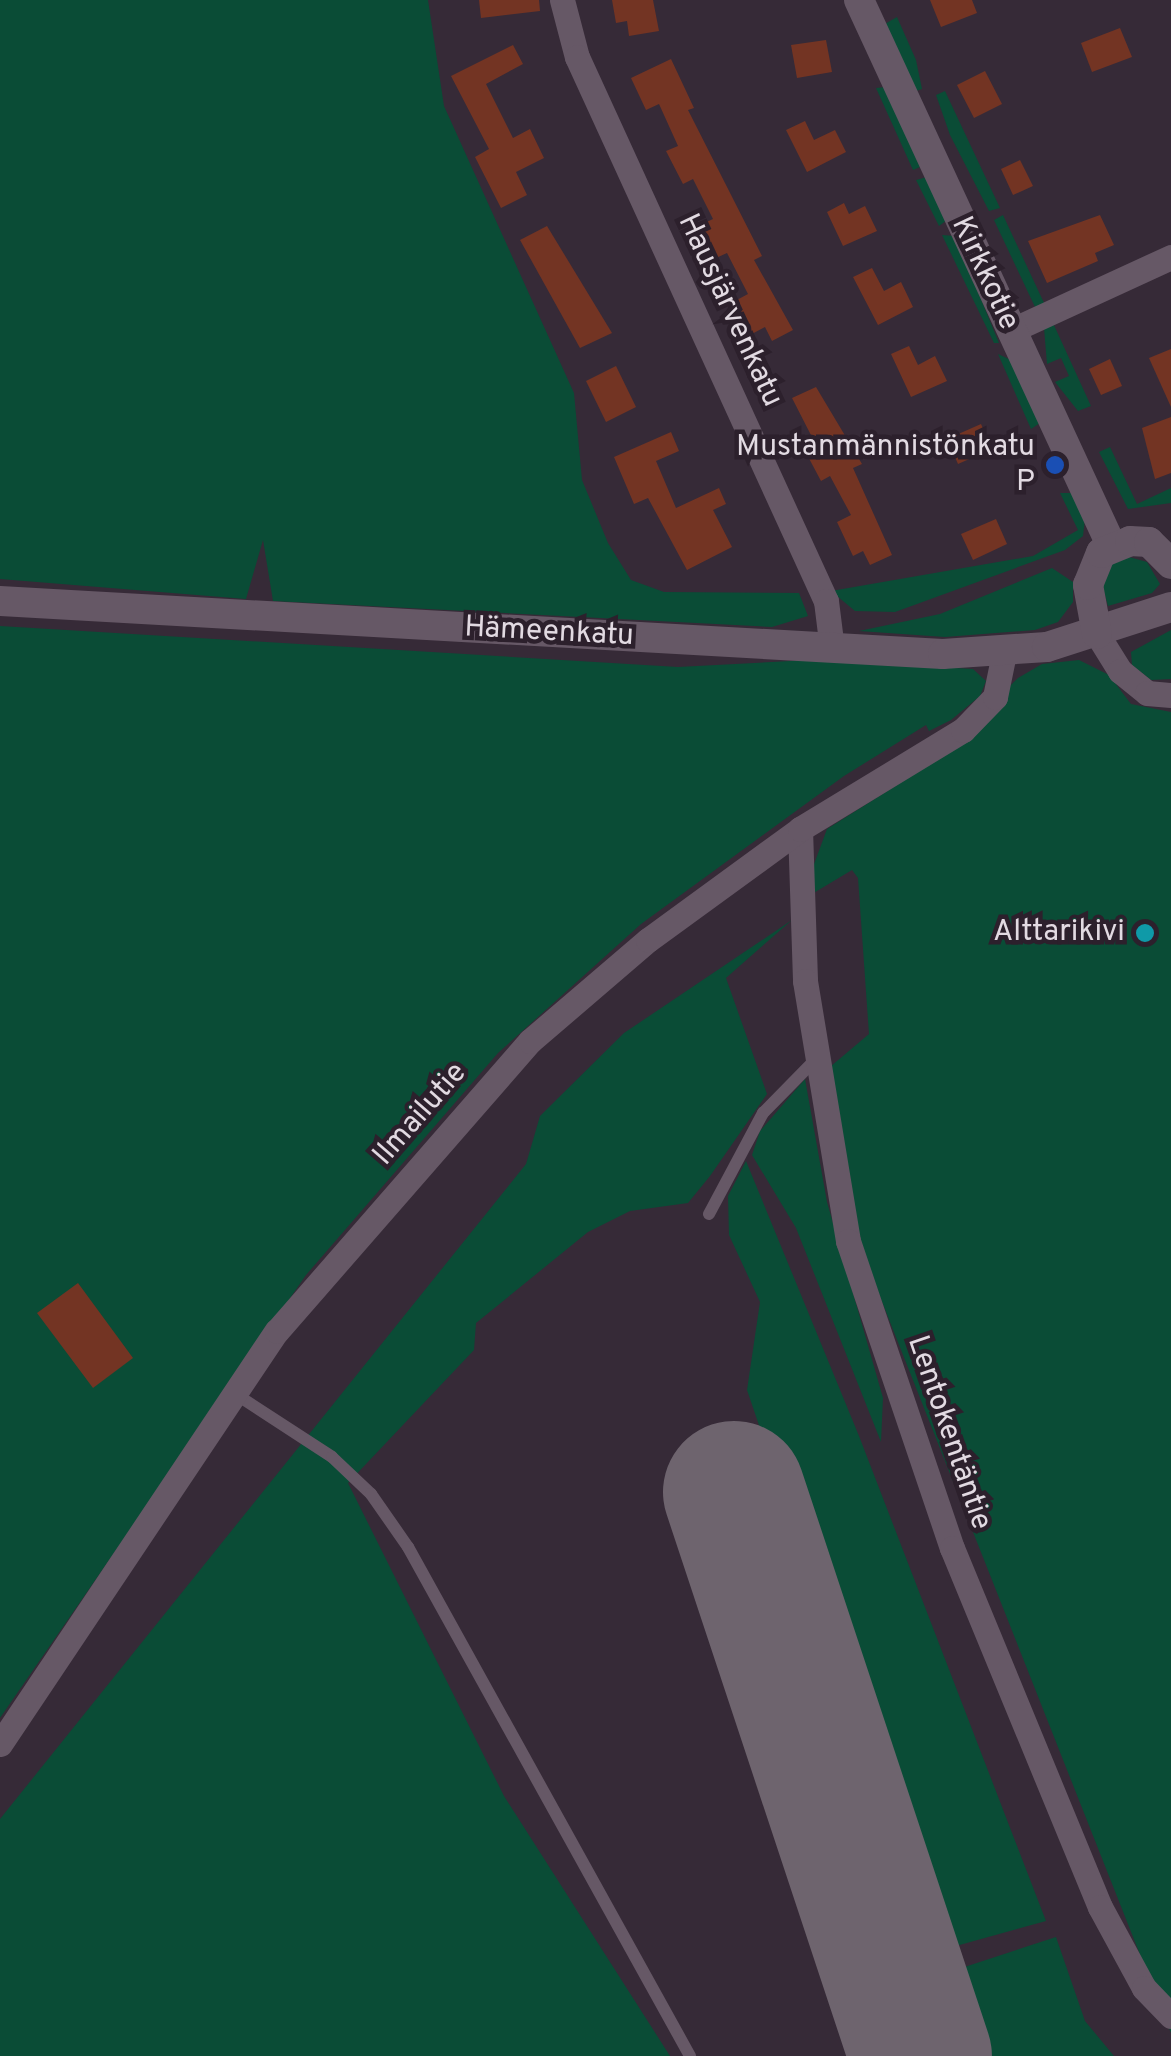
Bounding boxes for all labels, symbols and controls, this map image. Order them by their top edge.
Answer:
street label: Hausjärvenkatu [669,209,789,413]
street label: Kirkkotie [942,212,1026,336]
place label: Mustanmännistönkatu P [736,430,1035,500]
marker: Mustanmännistönkatu P [1044,454,1066,476]
street label: Hämeenkatu [463,611,635,655]
place label: Alttarikivi [993,915,1125,951]
marker: Alttarikivi [1134,922,1156,944]
street label: Ilmailutie [367,1056,475,1174]
street label: Lentokentäntie [898,1331,998,1535]

